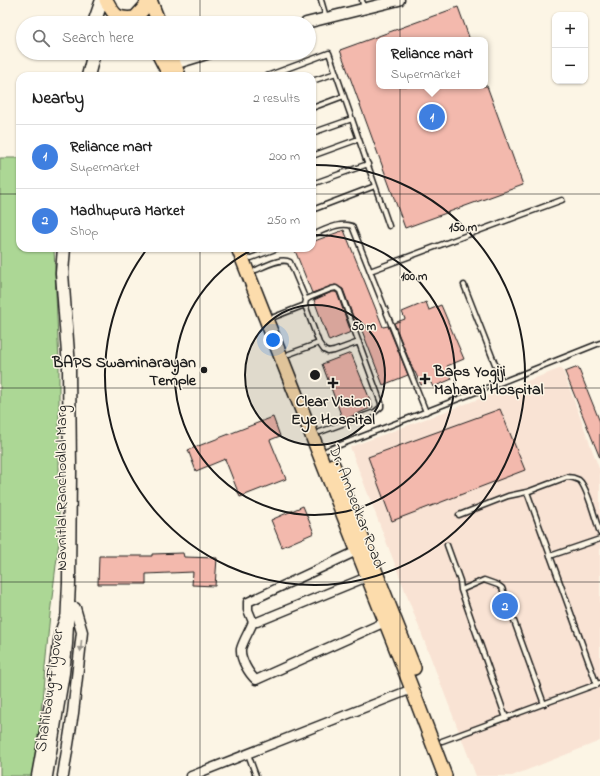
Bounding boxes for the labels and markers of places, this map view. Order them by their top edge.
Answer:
pin: 1 [419,102,445,132]
place label: BAPS Swaminarayan Temple [52,351,197,393]
place label: Baps Yogiji Maharaj Hospital [433,360,544,402]
marker: BAPS Swaminarayan Temple [199,365,209,375]
centre of rings [308,368,322,382]
marker: Baps Yogiji Maharaj Hospital [419,373,431,385]
marker: Clear Vision Eye Hospital [327,377,339,389]
place label: Clear Vision Eye Hospital [291,390,375,433]
pin: 2 [492,591,518,621]

